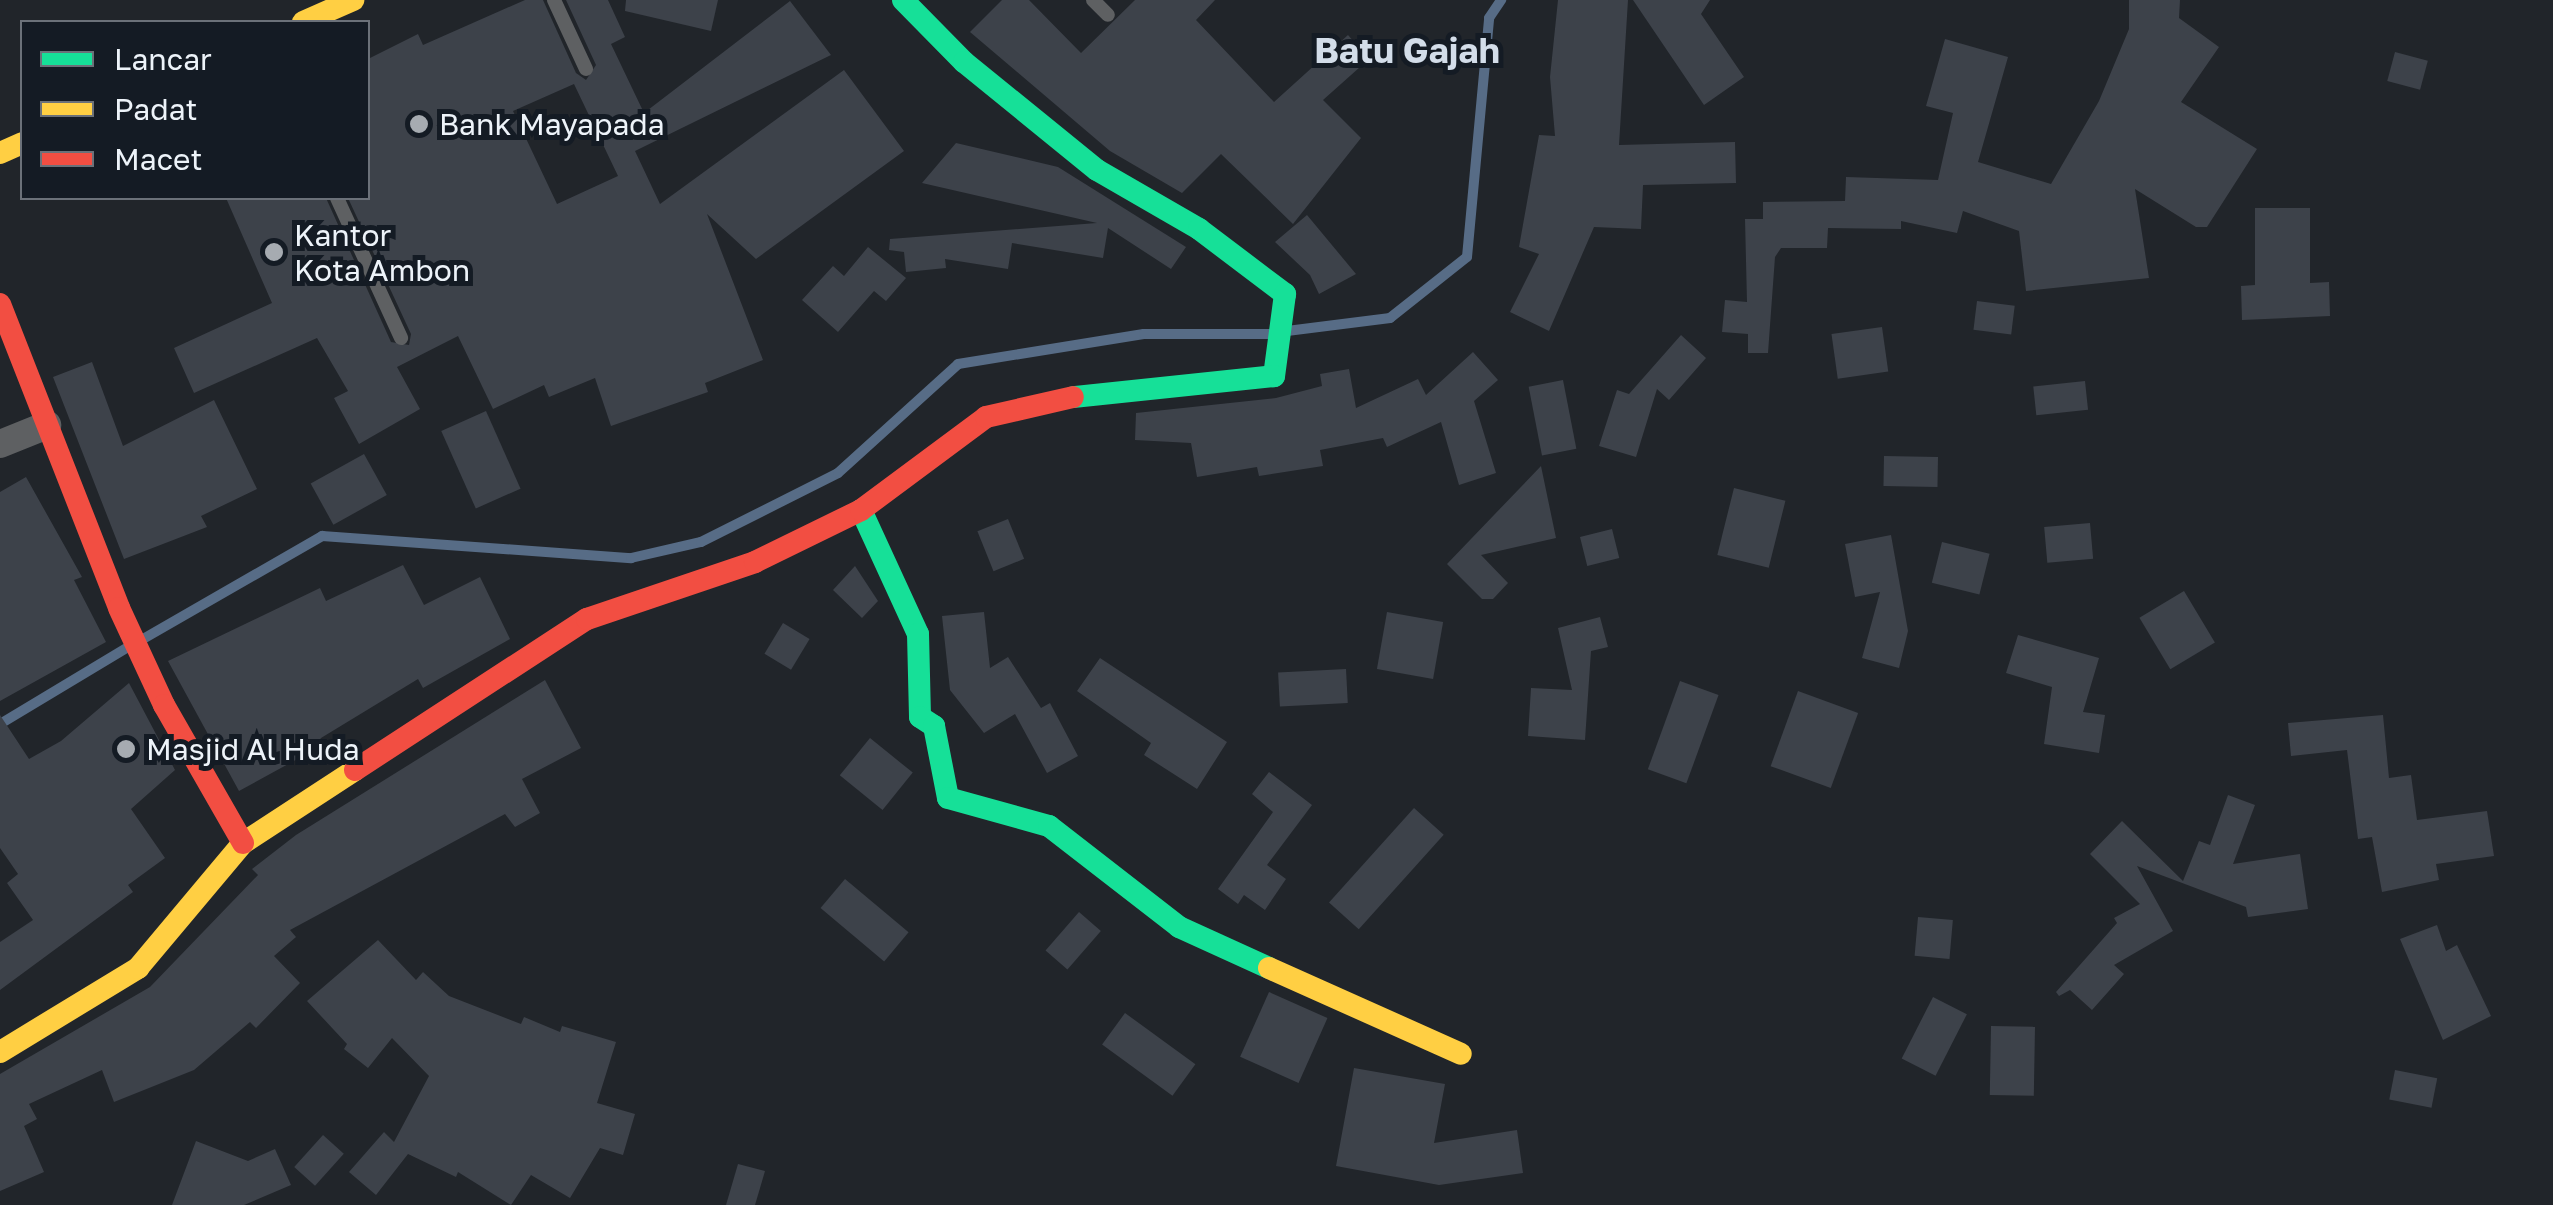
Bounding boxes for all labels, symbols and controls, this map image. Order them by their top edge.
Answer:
legend [20,20,370,200]
district label: Batu Gajah [1314,29,1500,71]
text: Lancar [114,41,212,77]
text: Padat [114,91,197,127]
place label: Bank Mayapada [439,106,665,142]
marker: Bank Mayapada [408,113,430,135]
text: Macet [114,141,203,177]
place label: Kantor Kota Ambon [294,217,470,288]
marker: Kantor Kota Ambon [263,241,285,263]
place label: Masjid Al Huda [146,731,360,767]
marker: Masjid Al Huda [115,738,137,760]

